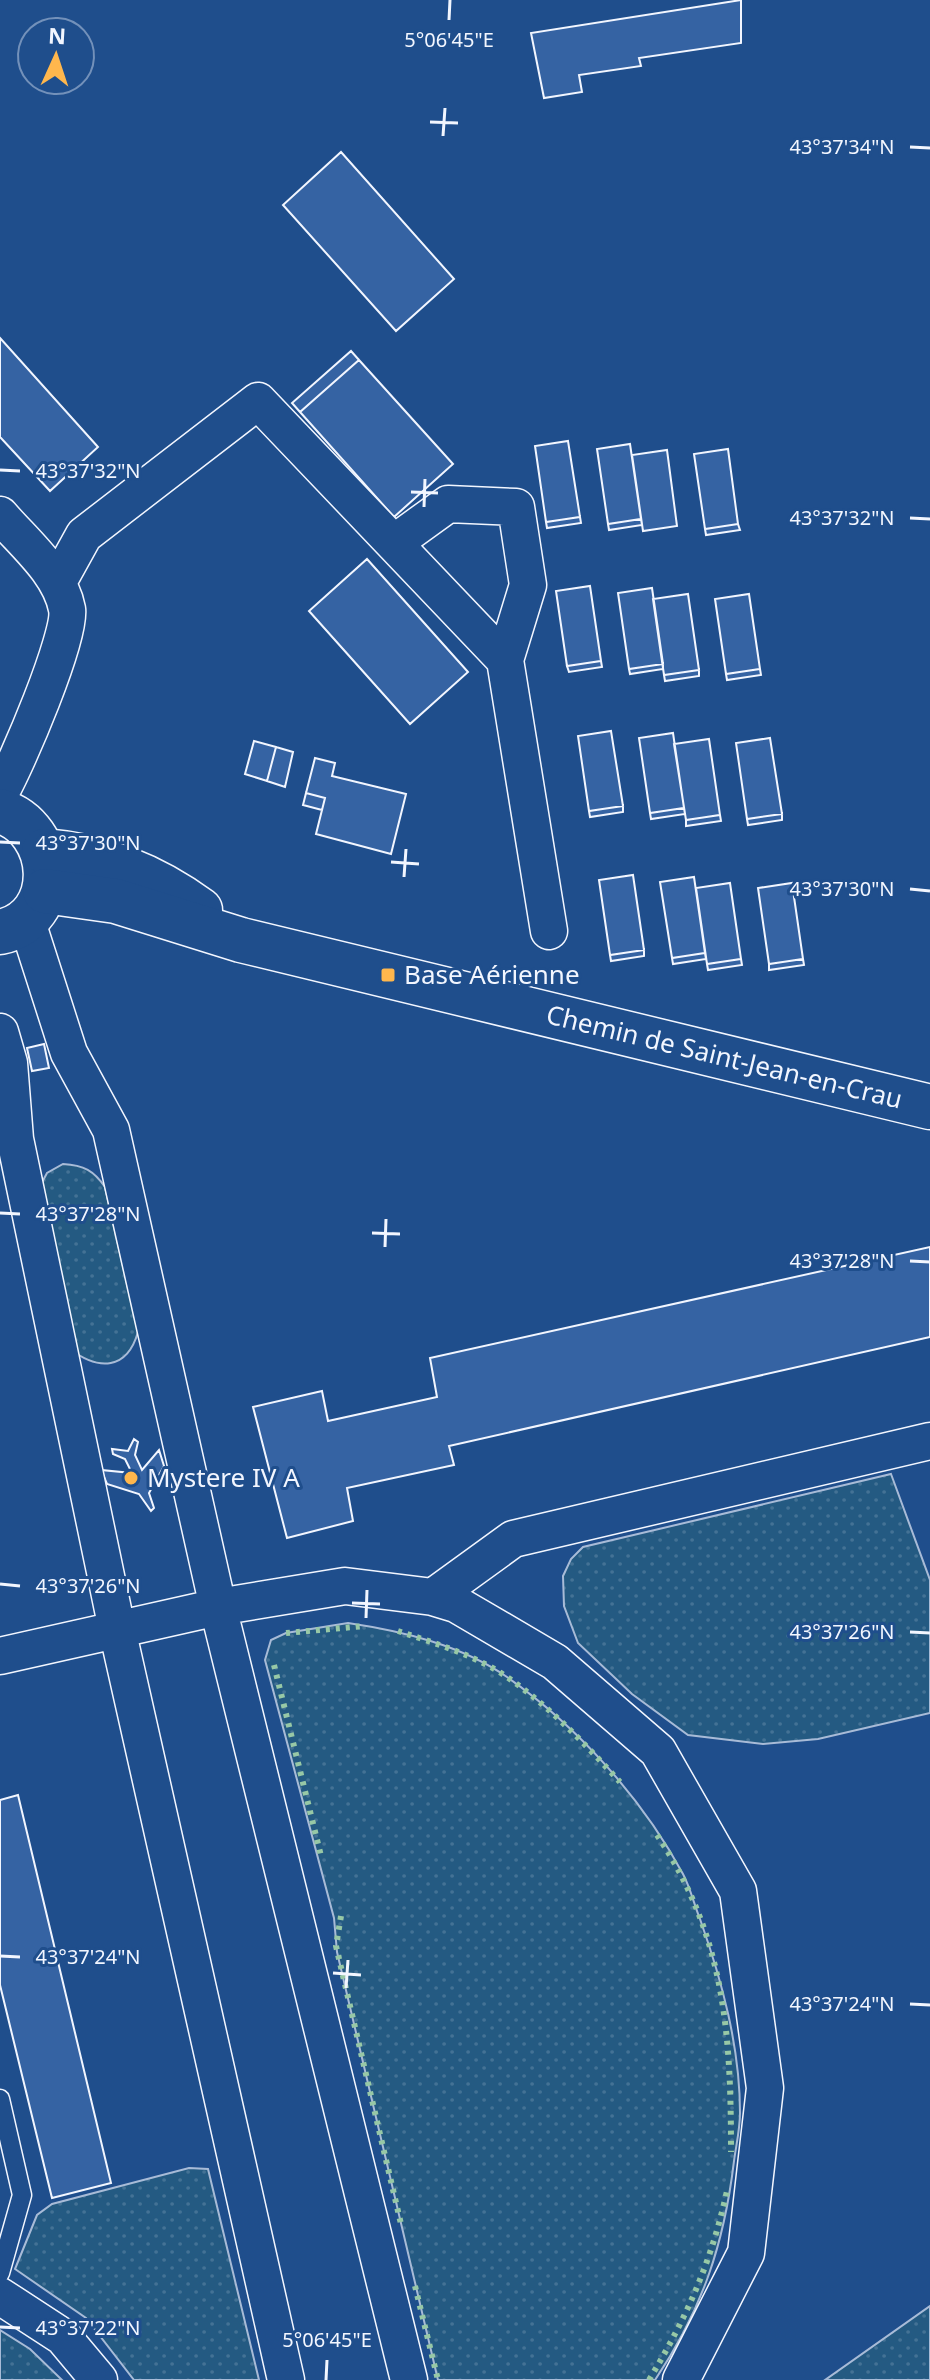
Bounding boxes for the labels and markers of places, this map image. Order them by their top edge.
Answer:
place label: Base Aérienne [404,956,580,992]
marker: Base Aérienne [379,966,397,984]
place label: Mystere IV A [147,1459,300,1495]
marker: Mystere IV A [122,1469,140,1487]

